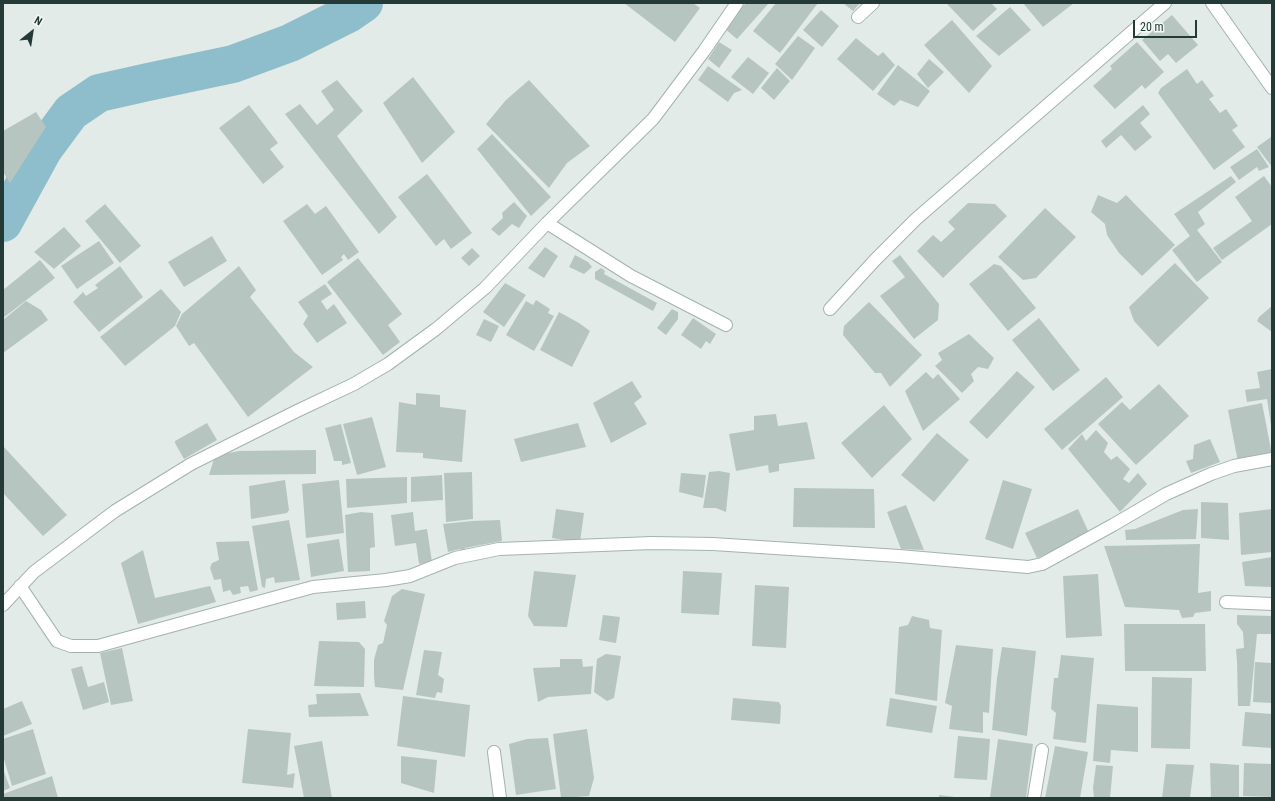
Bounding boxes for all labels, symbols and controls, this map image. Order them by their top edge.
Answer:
north arrow [12,12,52,52]
scale bar [1135,12,1199,38]
text: N [32,14,44,28]
text: 20 m [1140,20,1164,34]

